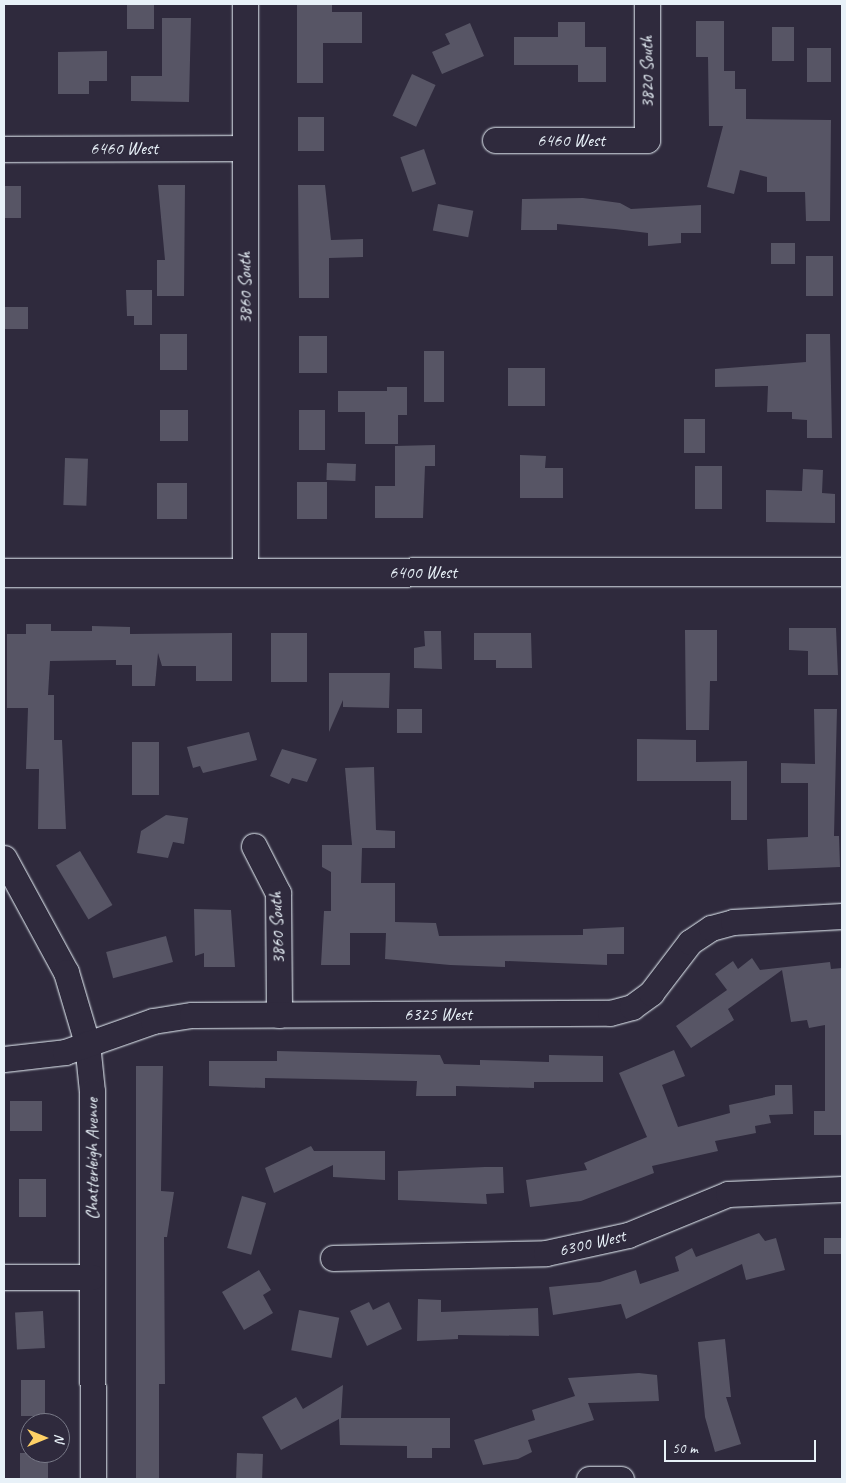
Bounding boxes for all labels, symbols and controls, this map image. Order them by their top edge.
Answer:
street label: 3820 South [636,36,658,108]
street label: 6460 West [537,129,605,151]
street label: 6460 West [90,137,158,159]
street label: 3860 South [234,252,256,324]
street label: 6400 West [389,561,457,583]
street label: 3860 South [265,891,289,965]
street label: 6325 West [404,1003,472,1025]
street label: Chatterleigh Avenue [81,1098,103,1220]
street label: 6300 West [557,1225,627,1261]
north arrow [20,1413,70,1463]
scale bar [666,1430,818,1462]
text: N [51,1434,68,1442]
text: 50 m [672,1439,698,1458]

